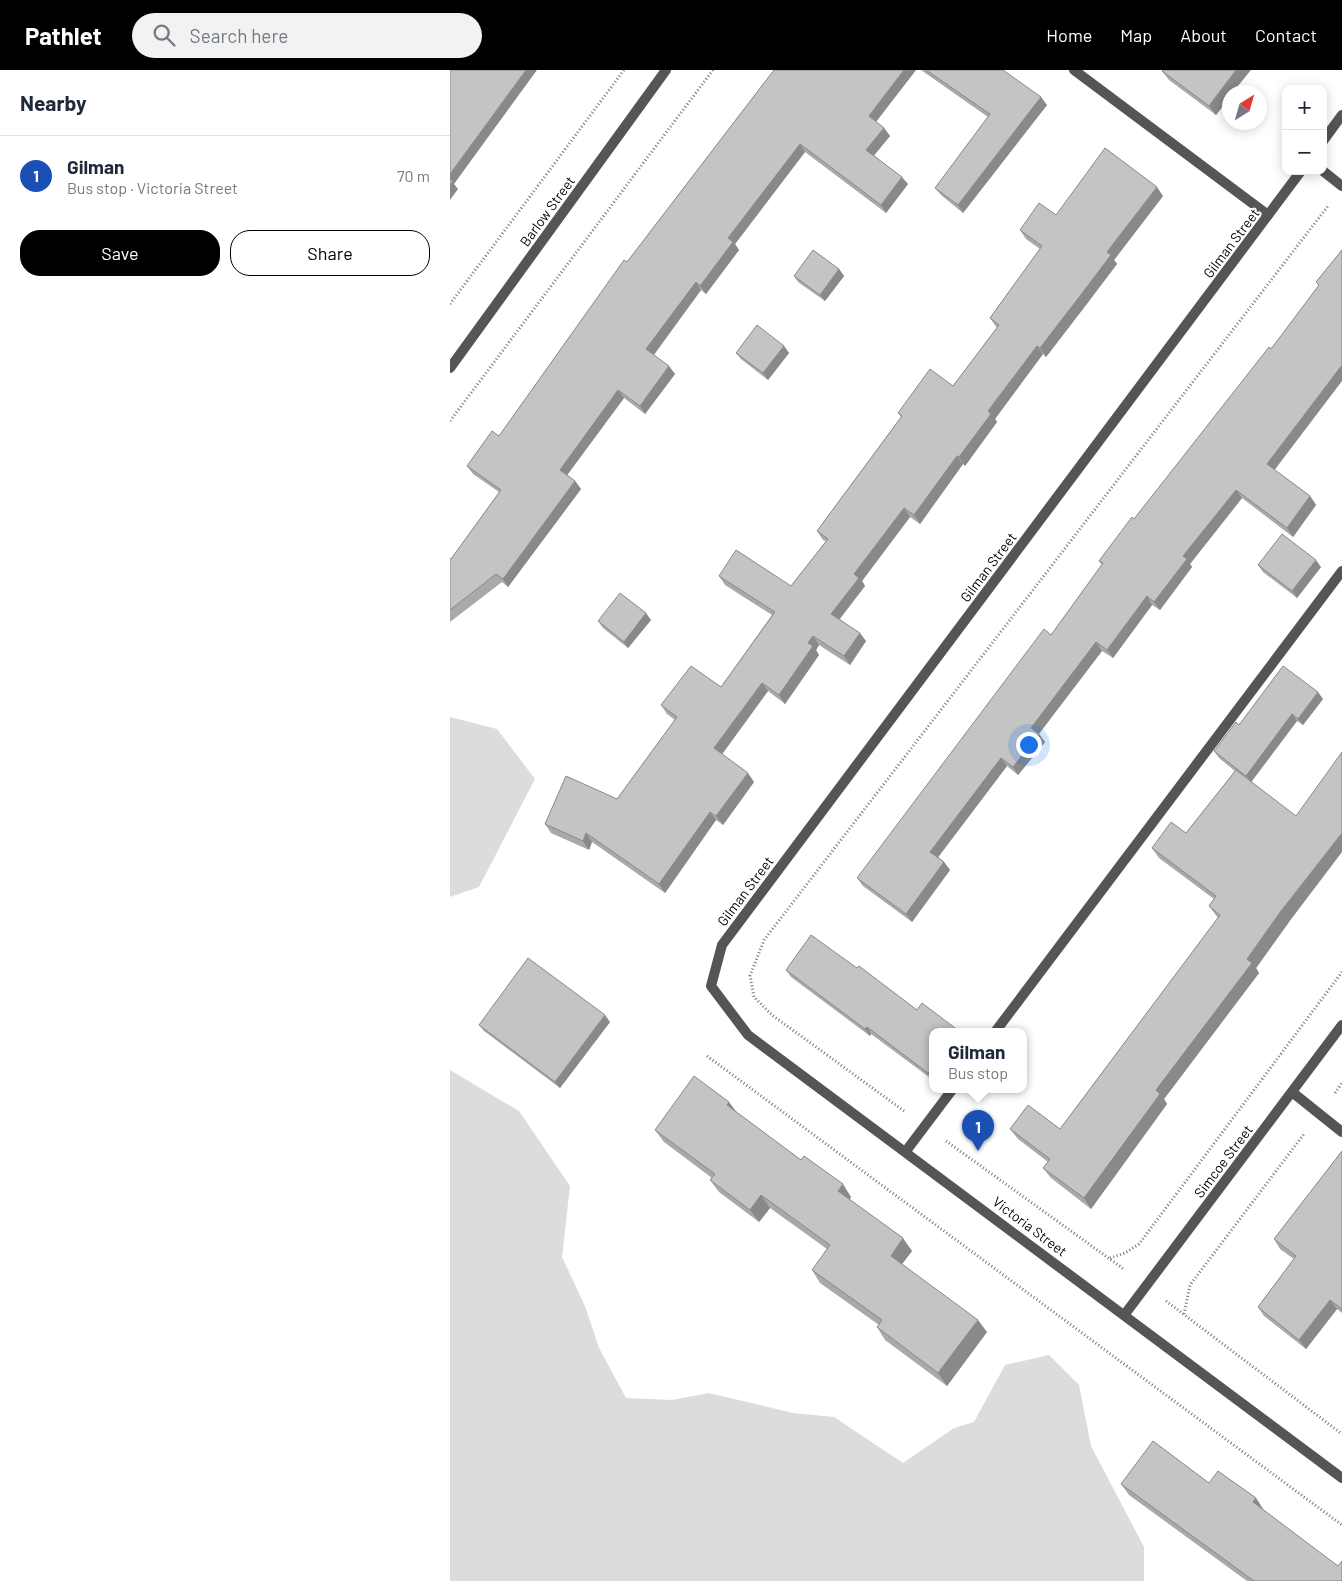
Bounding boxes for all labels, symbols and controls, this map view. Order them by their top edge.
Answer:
search box [132,13,482,58]
text: Pathlet [25,21,102,50]
icon: search [150,21,178,49]
text: Search here [190,24,288,47]
text: Home [1046,24,1092,46]
text: Map [1120,24,1152,46]
text: About [1180,24,1227,46]
text: Contact [1255,24,1317,46]
north arrow [1222,85,1267,130]
map controls [1282,85,1327,175]
button: + [1282,85,1327,130]
text: Nearby [20,90,86,115]
button: − [1282,130,1327,175]
text: Gilman [67,155,124,178]
text: 1 [33,166,39,185]
text: 70 m [397,166,430,185]
street label: Barlow Street [516,173,578,249]
text: Bus stop · Victoria Street [67,178,238,197]
street label: Gilman Street [1199,205,1263,281]
button: Save [20,230,220,276]
button: Share [230,230,430,276]
street label: Gilman Street [956,529,1020,605]
your location [1016,732,1042,758]
street label: Gilman Street [713,853,777,929]
popup [929,1028,1027,1093]
text: Gilman [948,1040,1005,1063]
text: Bus stop [948,1063,1008,1082]
pin: 1 [962,1110,994,1151]
street label: Simcoe Street [1190,1121,1256,1201]
street label: Victoria Street [990,1193,1070,1259]

